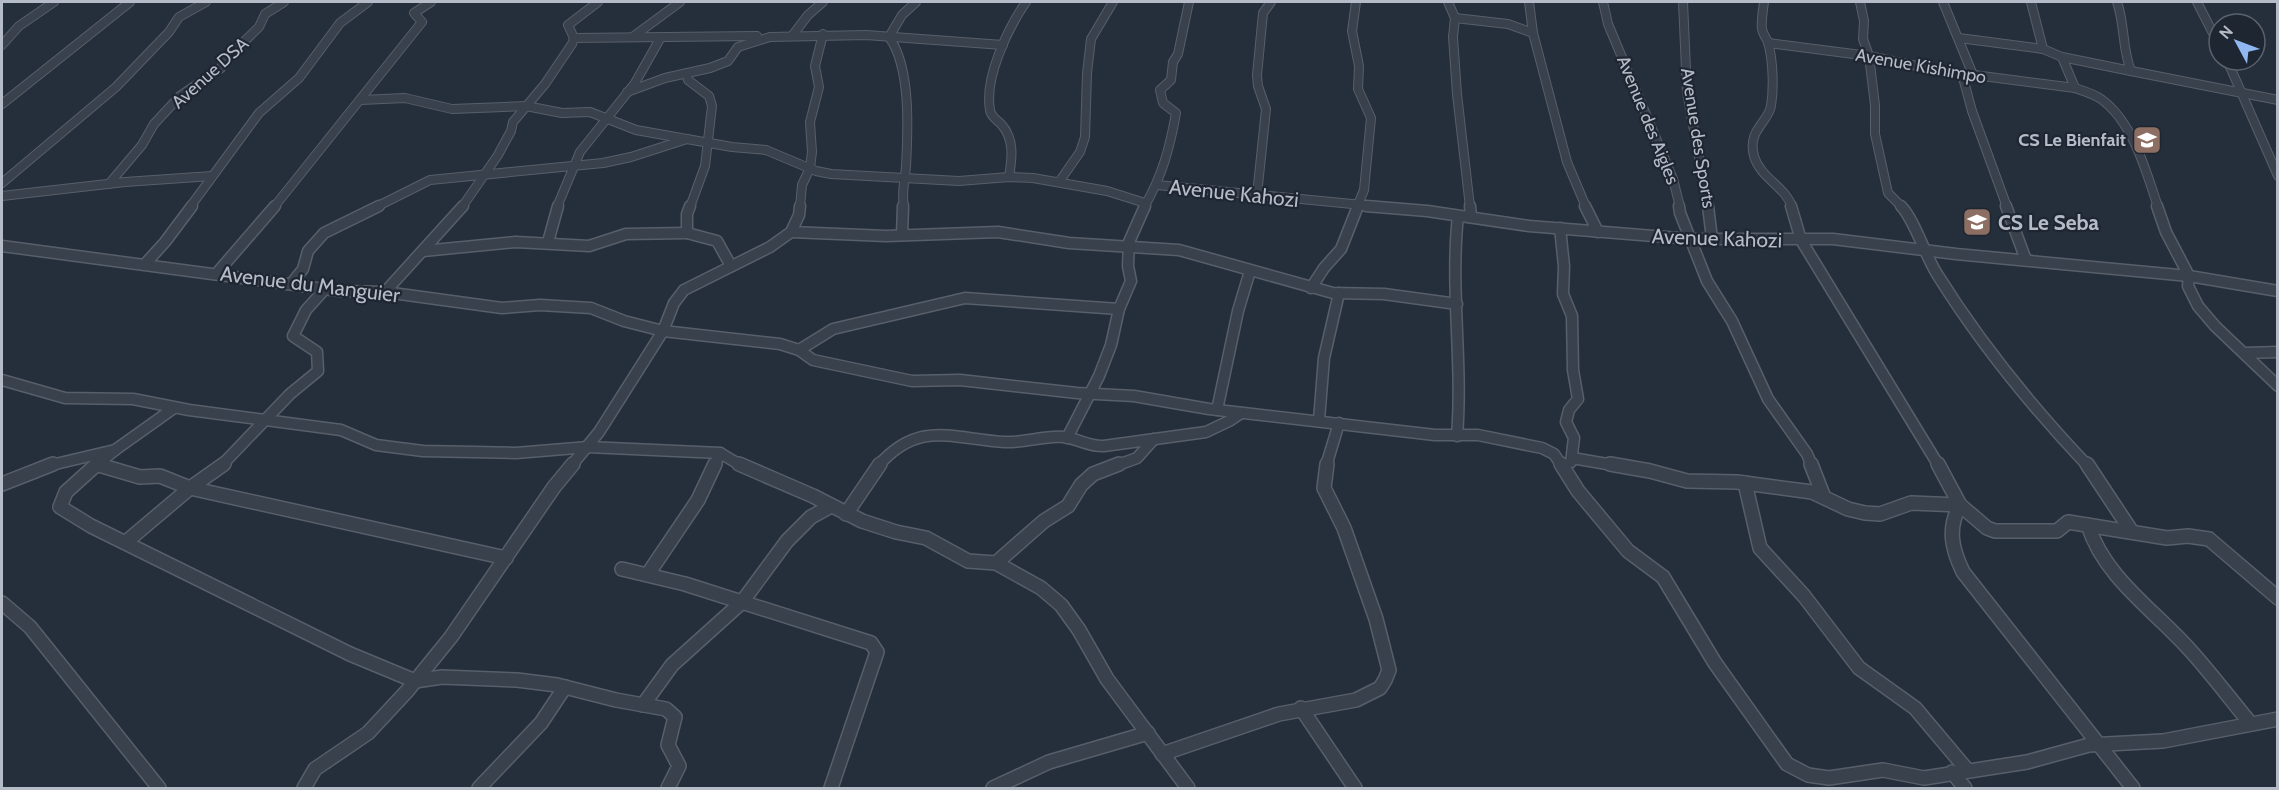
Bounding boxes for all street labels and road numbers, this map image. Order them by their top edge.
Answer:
street label: Avenue DSA [167,33,253,113]
street label: Avenue Kishimpo [1854,44,1988,88]
street label: Avenue des Aigles [1612,53,1684,187]
street label: Avenue des Sports [1676,66,1720,210]
street label: Avenue Kahozi [1168,174,1300,212]
street label: Avenue Kahozi [1651,223,1783,253]
street label: Avenue du Manguier [219,261,402,307]

